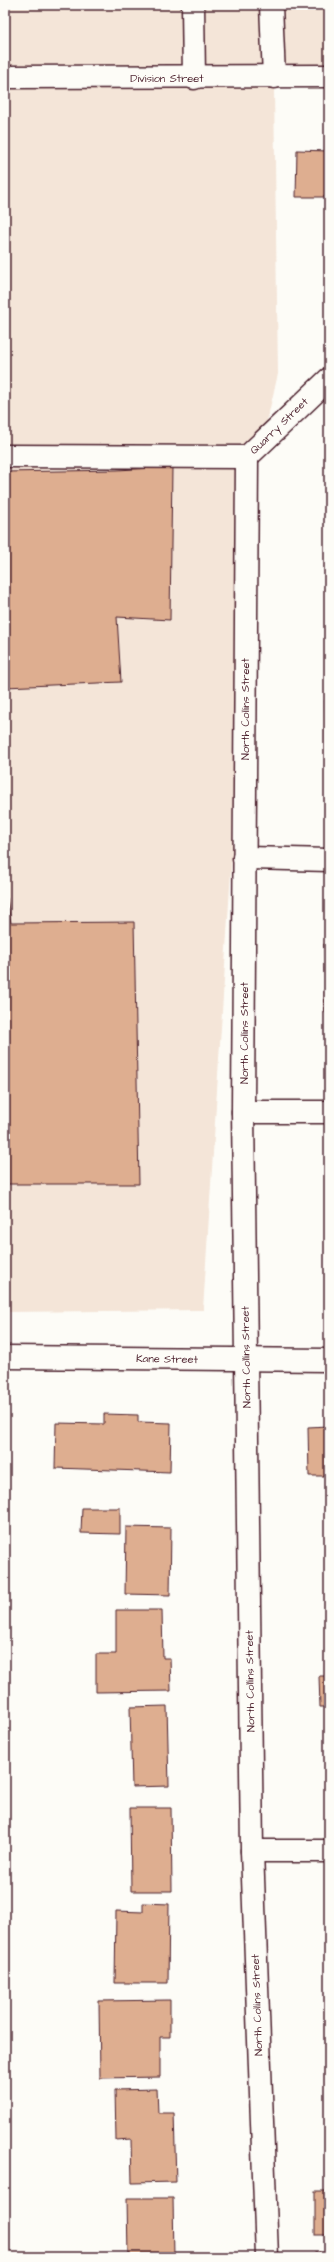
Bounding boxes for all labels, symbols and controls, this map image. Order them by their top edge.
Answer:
street label: Division Street [130,71,204,86]
street label: Quarry Street [247,394,312,458]
street label: North Collins Street [238,657,253,760]
street label: North Collins Street [237,981,252,1084]
street label: North Collins Street [238,1305,254,1408]
street label: Kane Street [136,1351,199,1367]
street label: North Collins Street [242,1629,258,1732]
street label: North Collins Street [248,1953,266,2056]

